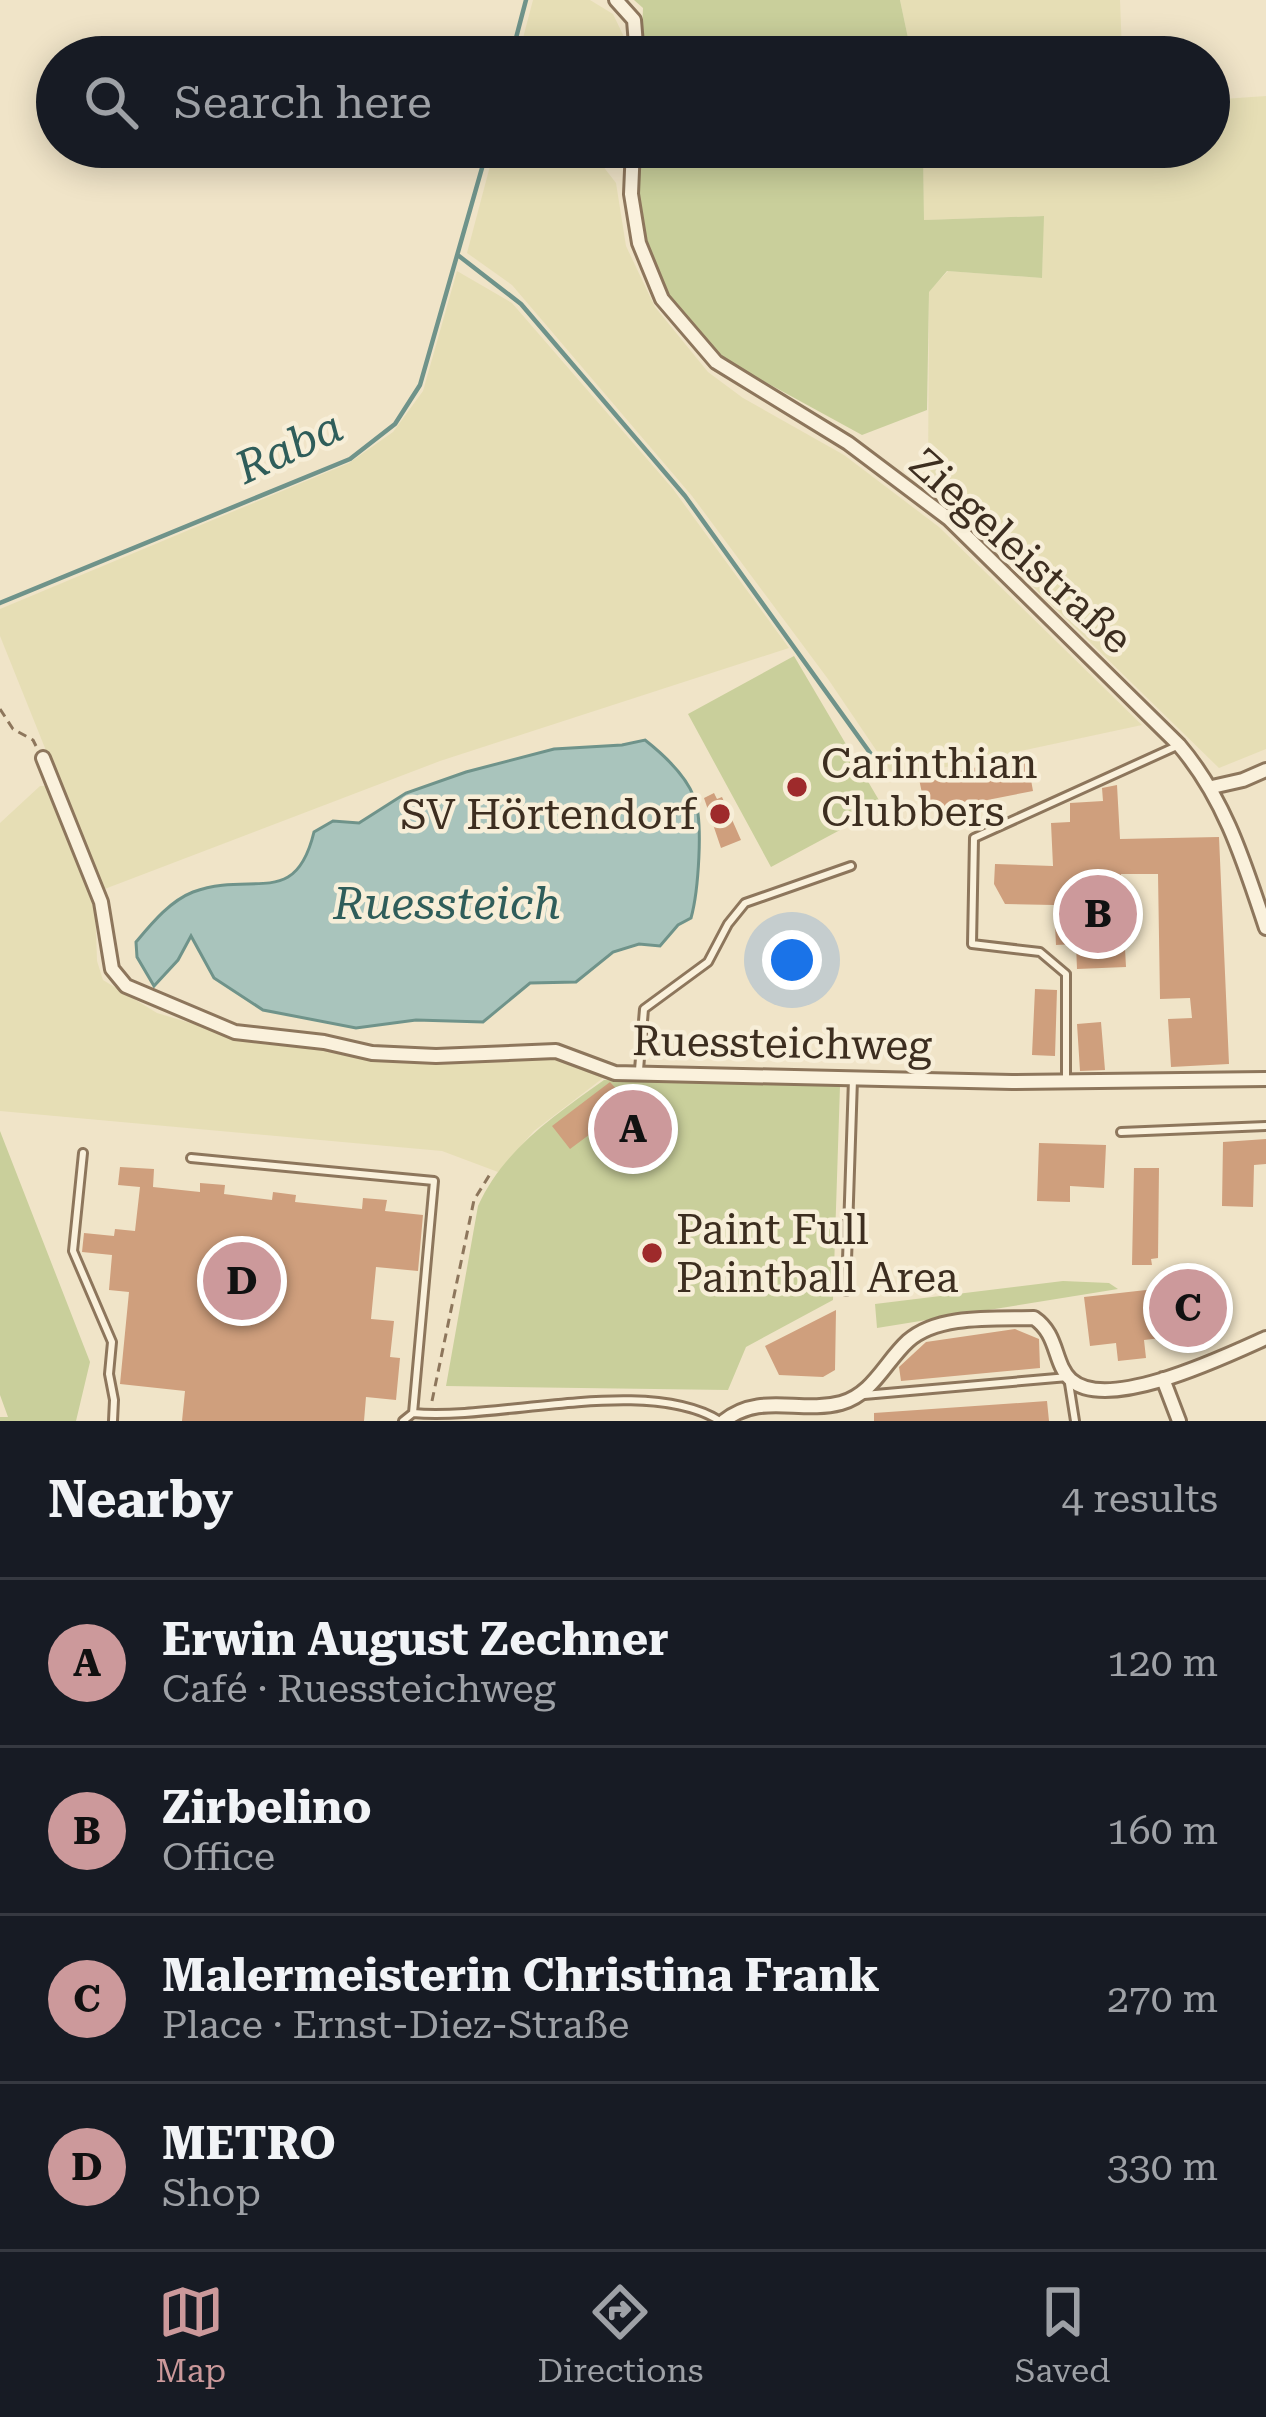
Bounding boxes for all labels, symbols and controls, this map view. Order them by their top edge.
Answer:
search box [36,36,1230,168]
icon: search [78,69,144,135]
text: Search here [174,76,432,129]
water label: Raba [226,399,351,495]
street label: Ziegeleistraße [900,438,1142,664]
place label: Carinthian Clubbers [821,739,1038,836]
marker: Carinthian Clubbers [784,774,810,800]
place label: SV Hörtendorf [400,790,698,839]
marker: SV Hörtendorf [707,801,733,827]
pin: B [1059,869,1137,959]
water label: Ruessteich [332,877,561,930]
your location [762,930,822,990]
street label: Ruessteichweg [632,1016,932,1070]
pin: A [594,1084,672,1174]
place label: Paint Full Paintball Area [676,1205,959,1302]
pin: D [203,1236,281,1326]
marker: Paint Full Paintball Area [639,1240,665,1266]
pin: C [1149,1263,1227,1353]
text: Nearby [48,1470,233,1529]
text: 4 results [1061,1476,1218,1522]
text: Erwin August Zechner [162,1613,669,1666]
text: A [73,1640,101,1686]
text: 120 m [1107,1640,1218,1686]
text: Café · Ruessteichweg [162,1666,556,1712]
text: Zirbelino [162,1781,371,1834]
text: B [73,1808,101,1854]
text: 160 m [1107,1808,1218,1854]
text: Office [162,1834,275,1880]
text: Malermeisterin Christina Frank [162,1949,880,2002]
text: C [73,1976,101,2022]
text: 270 m [1107,1976,1218,2022]
text: Place · Ernst-Diez-Straße [162,2002,629,2048]
text: METRO [162,2117,336,2170]
text: D [71,2144,103,2190]
text: 330 m [1107,2144,1218,2190]
text: Shop [162,2170,261,2216]
tab: Map [156,2279,226,2390]
tab: Directions [537,2279,703,2390]
tab: Saved [1015,2279,1110,2390]

